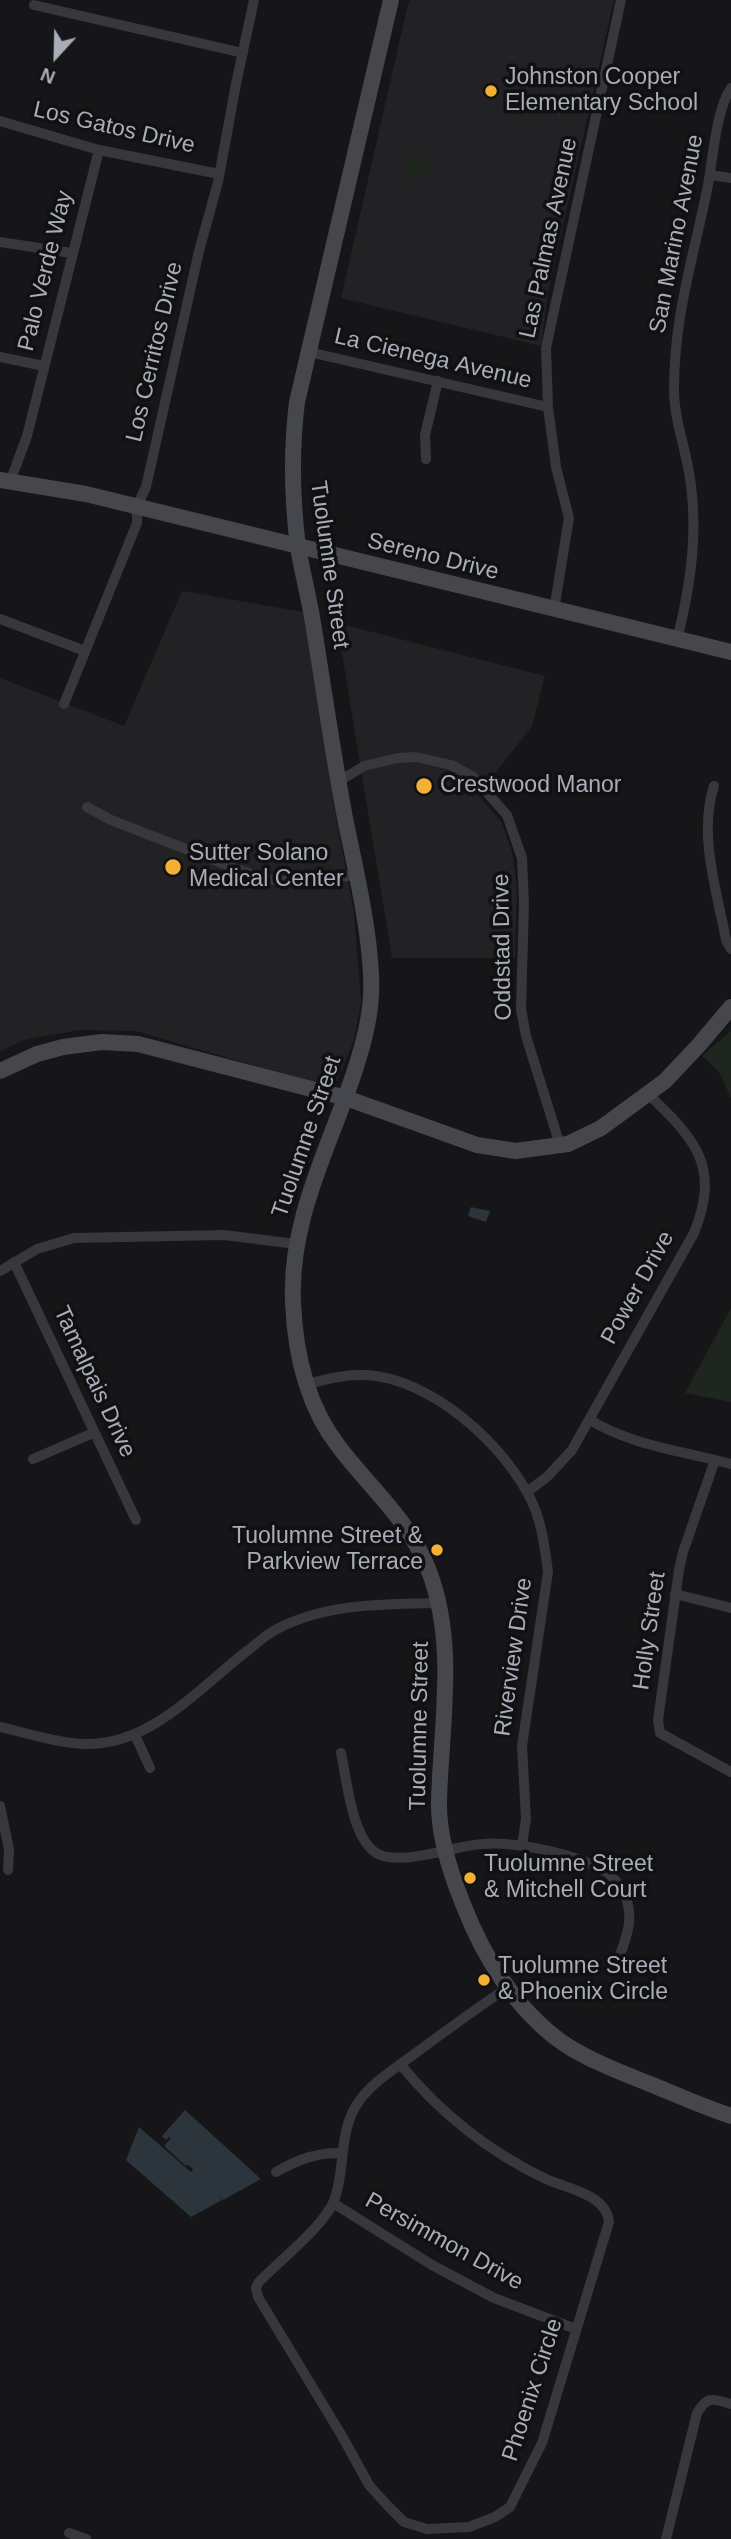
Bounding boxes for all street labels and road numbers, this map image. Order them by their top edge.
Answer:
street label: Los Gatos Drive [31,96,197,160]
street label: San Marino Avenue [644,132,710,336]
street label: Las Palmas Avenue [514,135,584,341]
street label: Palo Verde Way [13,188,79,354]
street label: Los Cerritos Drive [121,259,189,445]
street label: La Cienega Avenue [332,323,534,395]
street label: Tuolumne Street [304,479,354,651]
street label: Sereno Drive [365,527,501,587]
street label: Oddstad Drive [488,873,518,1021]
street label: Tuolumne Street [266,1053,348,1221]
street label: Power Drive [596,1227,680,1349]
street label: Tamalpais Drive [47,1302,141,1462]
street label: Holly Street [628,1570,672,1692]
street label: Riverview Drive [489,1576,539,1738]
street label: Tuolumne Street [405,1641,435,1811]
street label: Persimmon Drive [360,2187,528,2297]
street label: Phoenix Circle [497,2315,569,2465]

